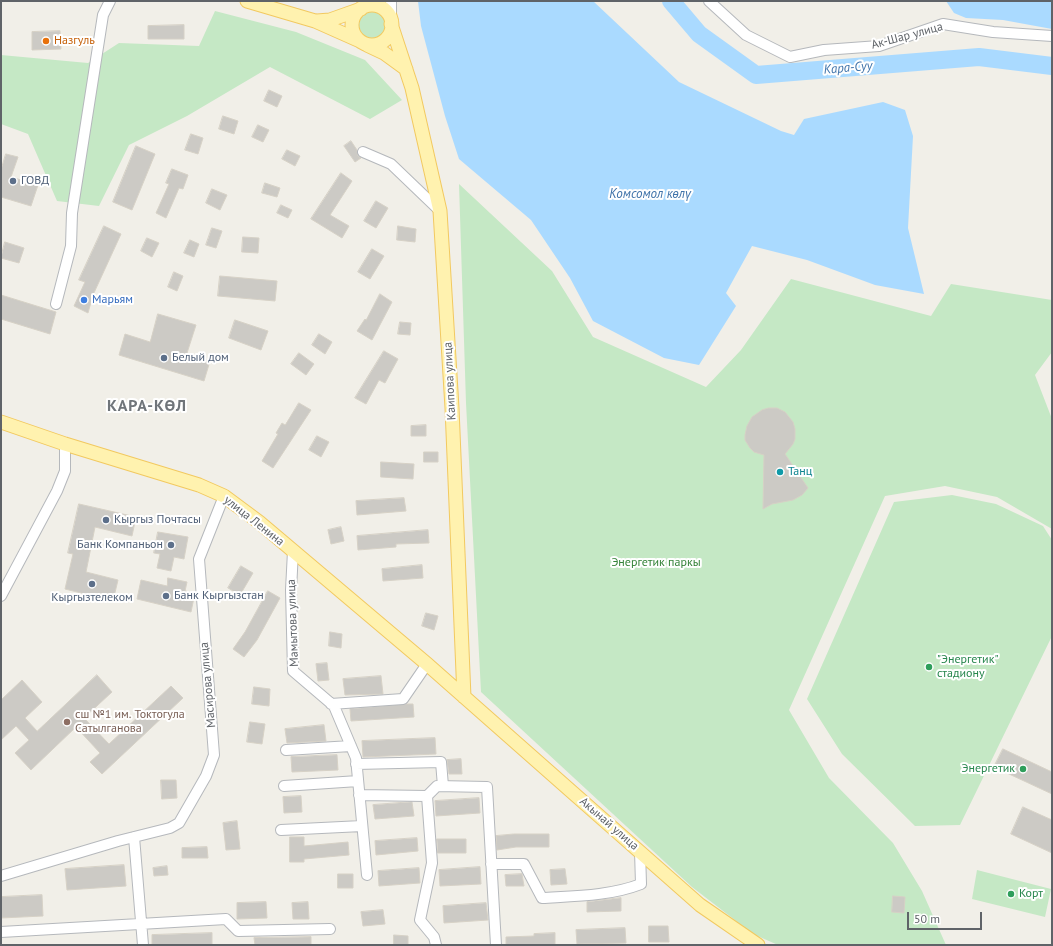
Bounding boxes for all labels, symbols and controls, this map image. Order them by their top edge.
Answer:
street label: Ак-Шар улица [870,20,944,52]
place label: Назгуль [54,34,95,48]
marker: Назгуль [41,36,51,46]
water label: Кара-Суу [823,58,873,78]
place label: ГОВД [21,174,49,188]
marker: ГОВД [8,176,18,186]
water label: Комсомол көлү [609,186,691,202]
place label: Марьям [92,293,133,307]
marker: Марьям [79,295,89,305]
street label: Каипова улица [441,341,459,421]
place label: Белый дом [172,351,229,365]
marker: Белый дом [159,353,169,363]
district label: КАРА-КӨЛ [107,396,187,416]
place label: Танц [788,465,812,479]
marker: Танц [775,467,785,477]
street label: улица Ленина [221,493,287,549]
place label: Кыргыз Почтасы [114,513,201,527]
marker: Кыргыз Почтасы [101,515,111,525]
place label: Банк Компаньон [77,538,163,552]
marker: Банк Компаньон [166,540,176,550]
park label: Энергетик паркы [611,556,701,570]
marker: Кыргызтелеком [87,579,97,589]
street label: Мамытова улица [284,579,302,667]
place label: Банк Кыргызстан [174,589,264,603]
place label: Кыргызтелеком [51,591,133,605]
marker: Банк Кыргызстан [161,591,171,601]
street label: Масирова улица [197,642,219,728]
place label: "Энергетик" стадиону [937,653,998,681]
marker: "Энергетик" стадиону [924,662,934,672]
place label: сш №1 им. Токтогула Сатылганова [75,708,185,736]
marker: сш №1 им. Токтогула Сатылганова [62,717,72,727]
place label: Энергетик [962,762,1015,776]
marker: Энергетик [1018,764,1028,774]
street label: Акынай улица [577,794,641,854]
place label: Корт [1019,887,1043,901]
marker: Корт [1006,889,1016,899]
scale bar [909,904,984,930]
text: 50 m [914,911,940,926]

